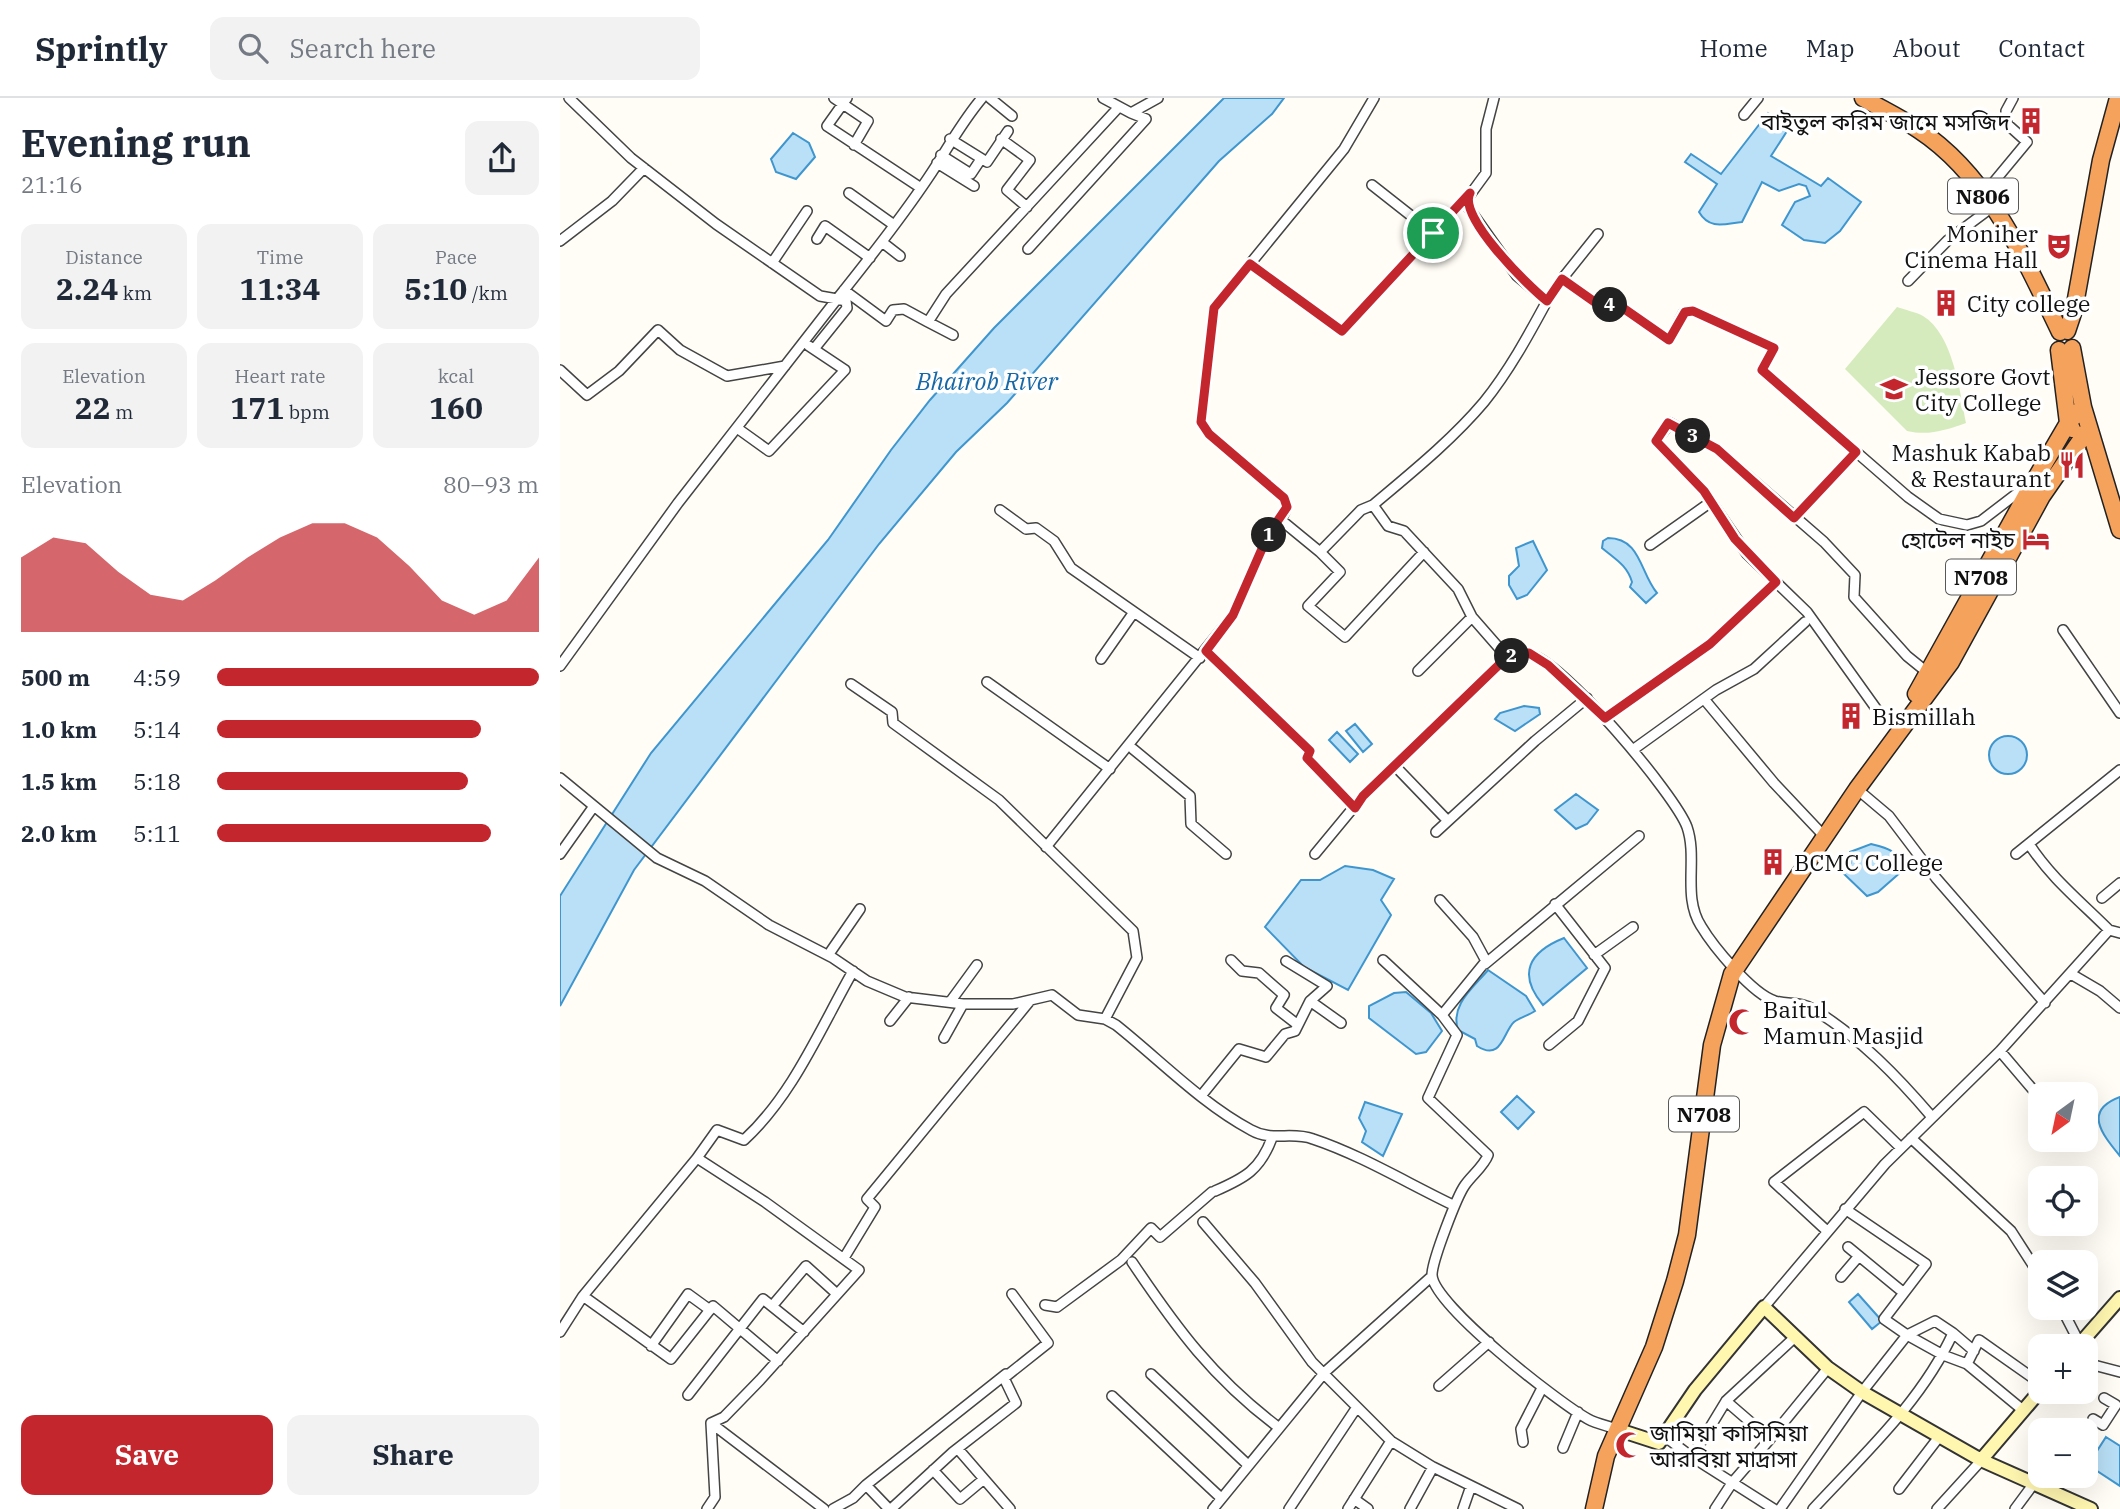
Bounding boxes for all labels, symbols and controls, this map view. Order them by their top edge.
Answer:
search box [210,17,700,80]
text: Sprintly [35,27,168,70]
icon: search [234,29,272,67]
text: Search here [290,31,436,65]
text: Home [1700,32,1768,64]
text: Map [1806,32,1854,64]
text: About [1892,32,1960,64]
text: Contact [1998,32,2085,64]
place label: বাইতুল করিম জামে মসজিদ [1760,106,2010,136]
building icon: বাইতুল করিম জামে মসজিদ [2016,106,2046,136]
text: Evening run [21,118,251,167]
button: share [465,121,539,195]
text: 21:16 [21,169,83,199]
road number: N806 [1948,178,2018,214]
pin [1403,203,1463,263]
icon: arrive [1414,214,1452,252]
place label: Moniher Cinema Hall [1905,218,2038,274]
theatre icon: Moniher Cinema Hall [2044,231,2074,261]
text: Distance [65,245,143,269]
text: Time [257,245,303,269]
text: Pace [435,245,477,269]
text: 2.24 [56,269,118,308]
text: 11:34 [239,269,321,308]
text: 5:10 [404,269,467,308]
text: km [118,281,152,305]
text: /km [467,281,508,305]
pin: 4 [1592,288,1628,322]
building icon: City college [1931,288,1961,318]
place label: City college [1967,288,2090,318]
text: 4 [1604,292,1615,316]
place label: Jessore Govt City College [1915,361,2050,417]
text: Elevation [62,364,146,388]
text: Heart rate [235,364,325,388]
text: kcal [438,364,474,388]
water label: Bhairob River [915,365,1060,397]
school or university icon: Jessore Govt City College [1879,374,1909,404]
text: 22 [75,388,111,427]
text: 171 [230,388,284,427]
text: 160 [429,388,483,427]
text: m [111,400,133,424]
text: bpm [284,400,330,424]
pin: 3 [1676,418,1710,454]
text: 3 [1687,423,1698,447]
place label: Mashuk Kabab & Restaurant [1891,437,2051,493]
restaurant icon: Mashuk Kabab & Restaurant [2057,450,2087,480]
text: Elevation [21,469,122,499]
text: 80–93 m [443,469,539,499]
pin: 1 [1252,518,1286,552]
text: 1 [1263,522,1274,546]
place label: হোটেল নাইচ [1901,524,2016,554]
hotel icon: হোটেল নাইচ [2021,524,2051,554]
road number: N708 [1946,560,2016,594]
pin: 2 [1494,638,1530,674]
text: 2 [1506,643,1517,667]
text: 500 m [21,662,90,692]
text: 4:59 [133,662,181,692]
building icon: Bismillah [1836,701,1866,731]
place label: Bismillah [1872,701,1976,731]
text: 1.0 km [21,714,97,744]
text: 5:14 [133,714,181,744]
text: 1.5 km [21,766,97,796]
text: 5:18 [133,766,181,796]
text: 2.0 km [21,818,97,848]
text: 5:11 [133,818,181,848]
building icon: BCMC College [1758,847,1788,877]
place label: BCMC College [1794,847,1943,877]
place label: Baitul Mamun Masjid [1763,994,1924,1050]
mosque icon: Baitul Mamun Masjid [1727,1007,1757,1037]
north arrow [2028,1082,2098,1152]
map controls [2028,1082,2098,1488]
road number: N708 [1669,1096,1739,1132]
button: locate [2028,1166,2098,1236]
button: layers [2028,1250,2098,1320]
button: + [2028,1334,2098,1404]
button: Save [21,1415,273,1495]
button: Share [287,1415,539,1495]
place label: জামিয়া কাসিমিয়া আরবিয়া মাদ্রাসা [1649,1417,1809,1473]
button: − [2028,1418,2098,1488]
mosque icon: জামিয়া কাসিমিয়া আরবিয়া মাদ্রাসা [1614,1430,1644,1460]

